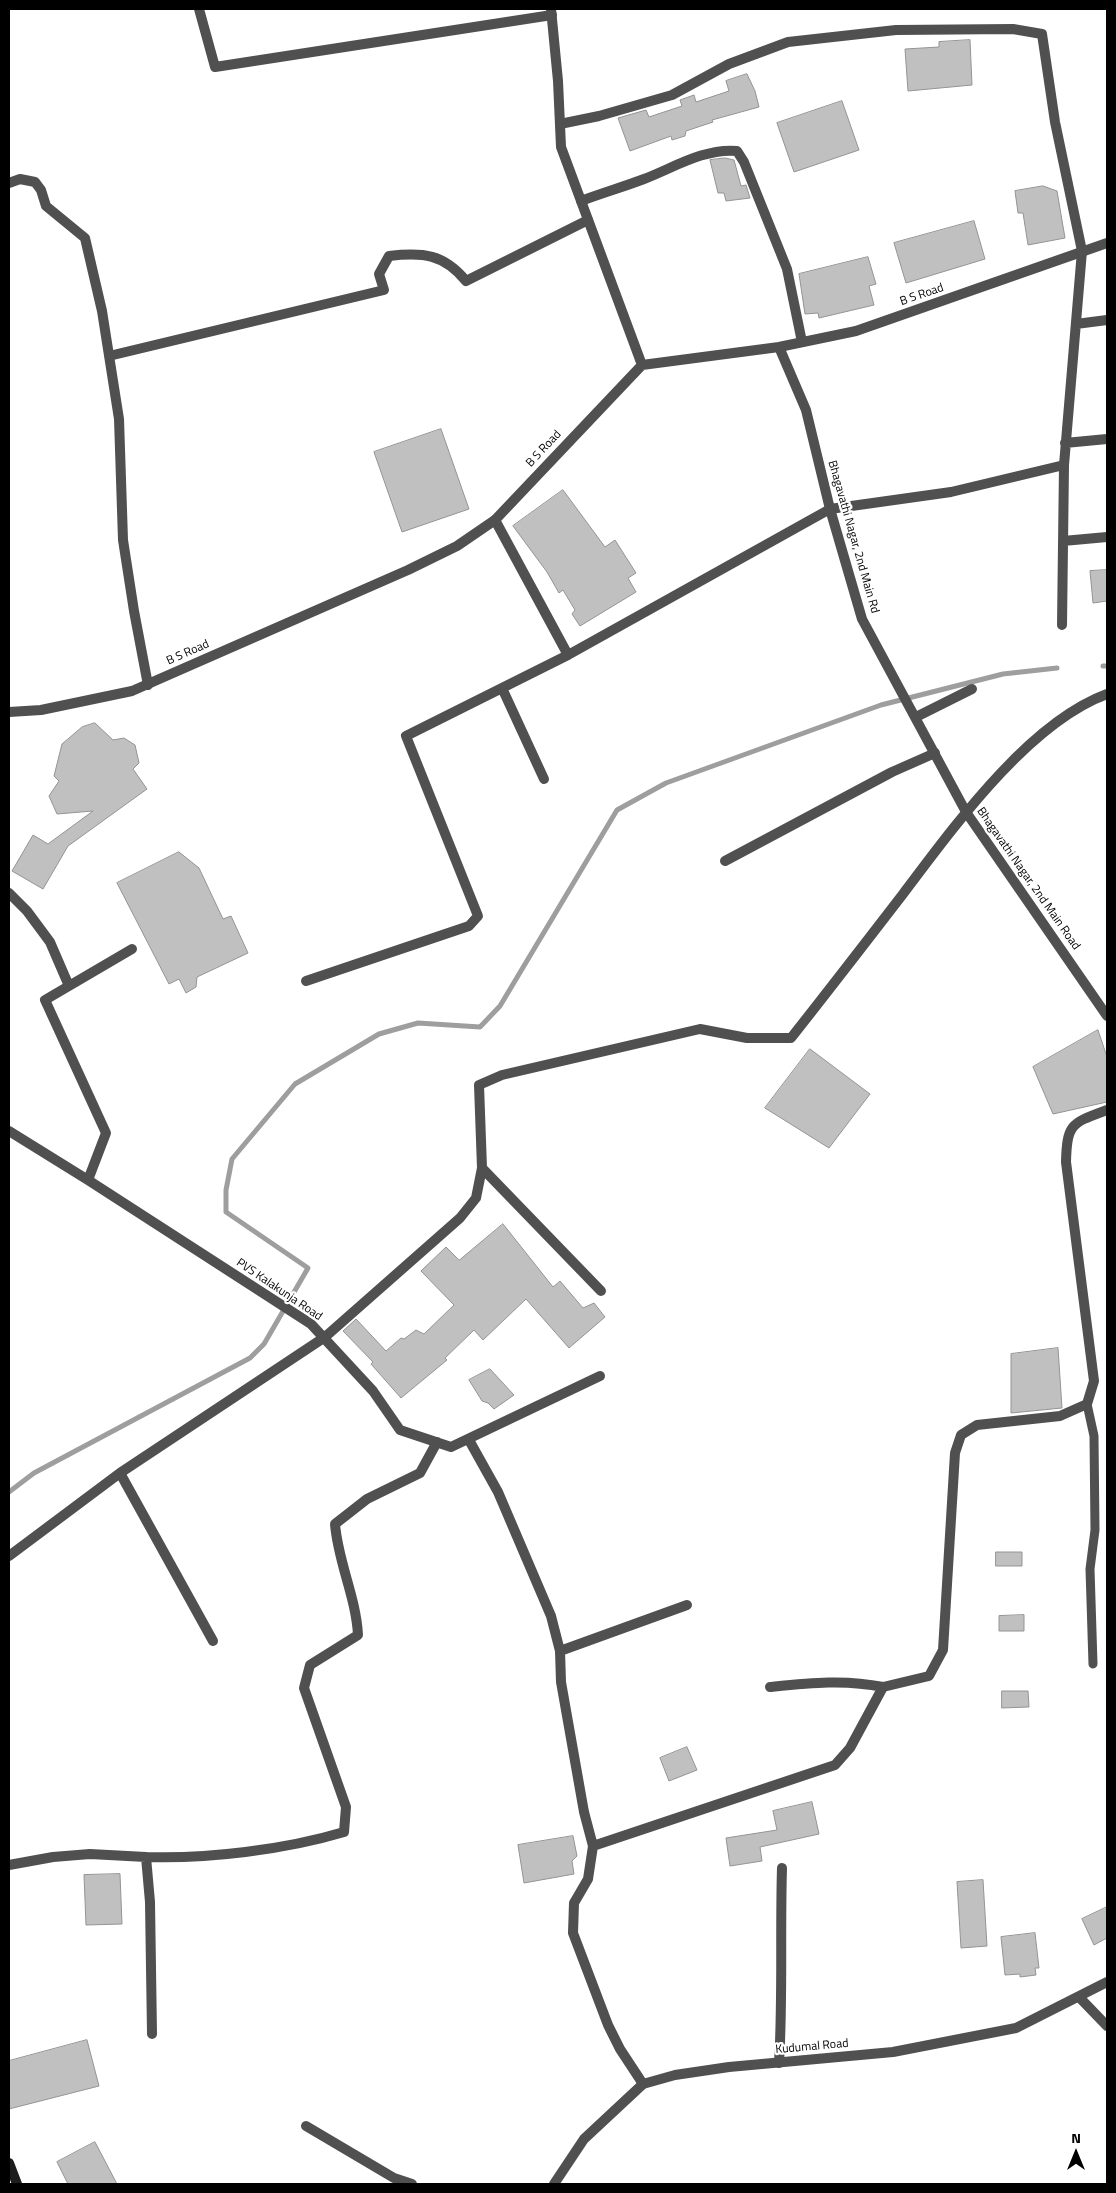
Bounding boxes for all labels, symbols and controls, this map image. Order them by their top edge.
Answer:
street label: B S Road [898,281,946,309]
street label: B S Road [523,428,565,470]
street label: Bhagavathi Nagar, 2nd Main Rd [824,459,882,615]
street label: B S Road [164,637,212,669]
street label: Bhagavathi Nagar, 2nd Main Road [973,805,1083,953]
street label: PVS Kalakunja Road [233,1256,325,1324]
street label: Kudumal Road [775,2037,849,2057]
text: N [1071,2127,1081,2148]
north arrow [1051,2128,1101,2178]

